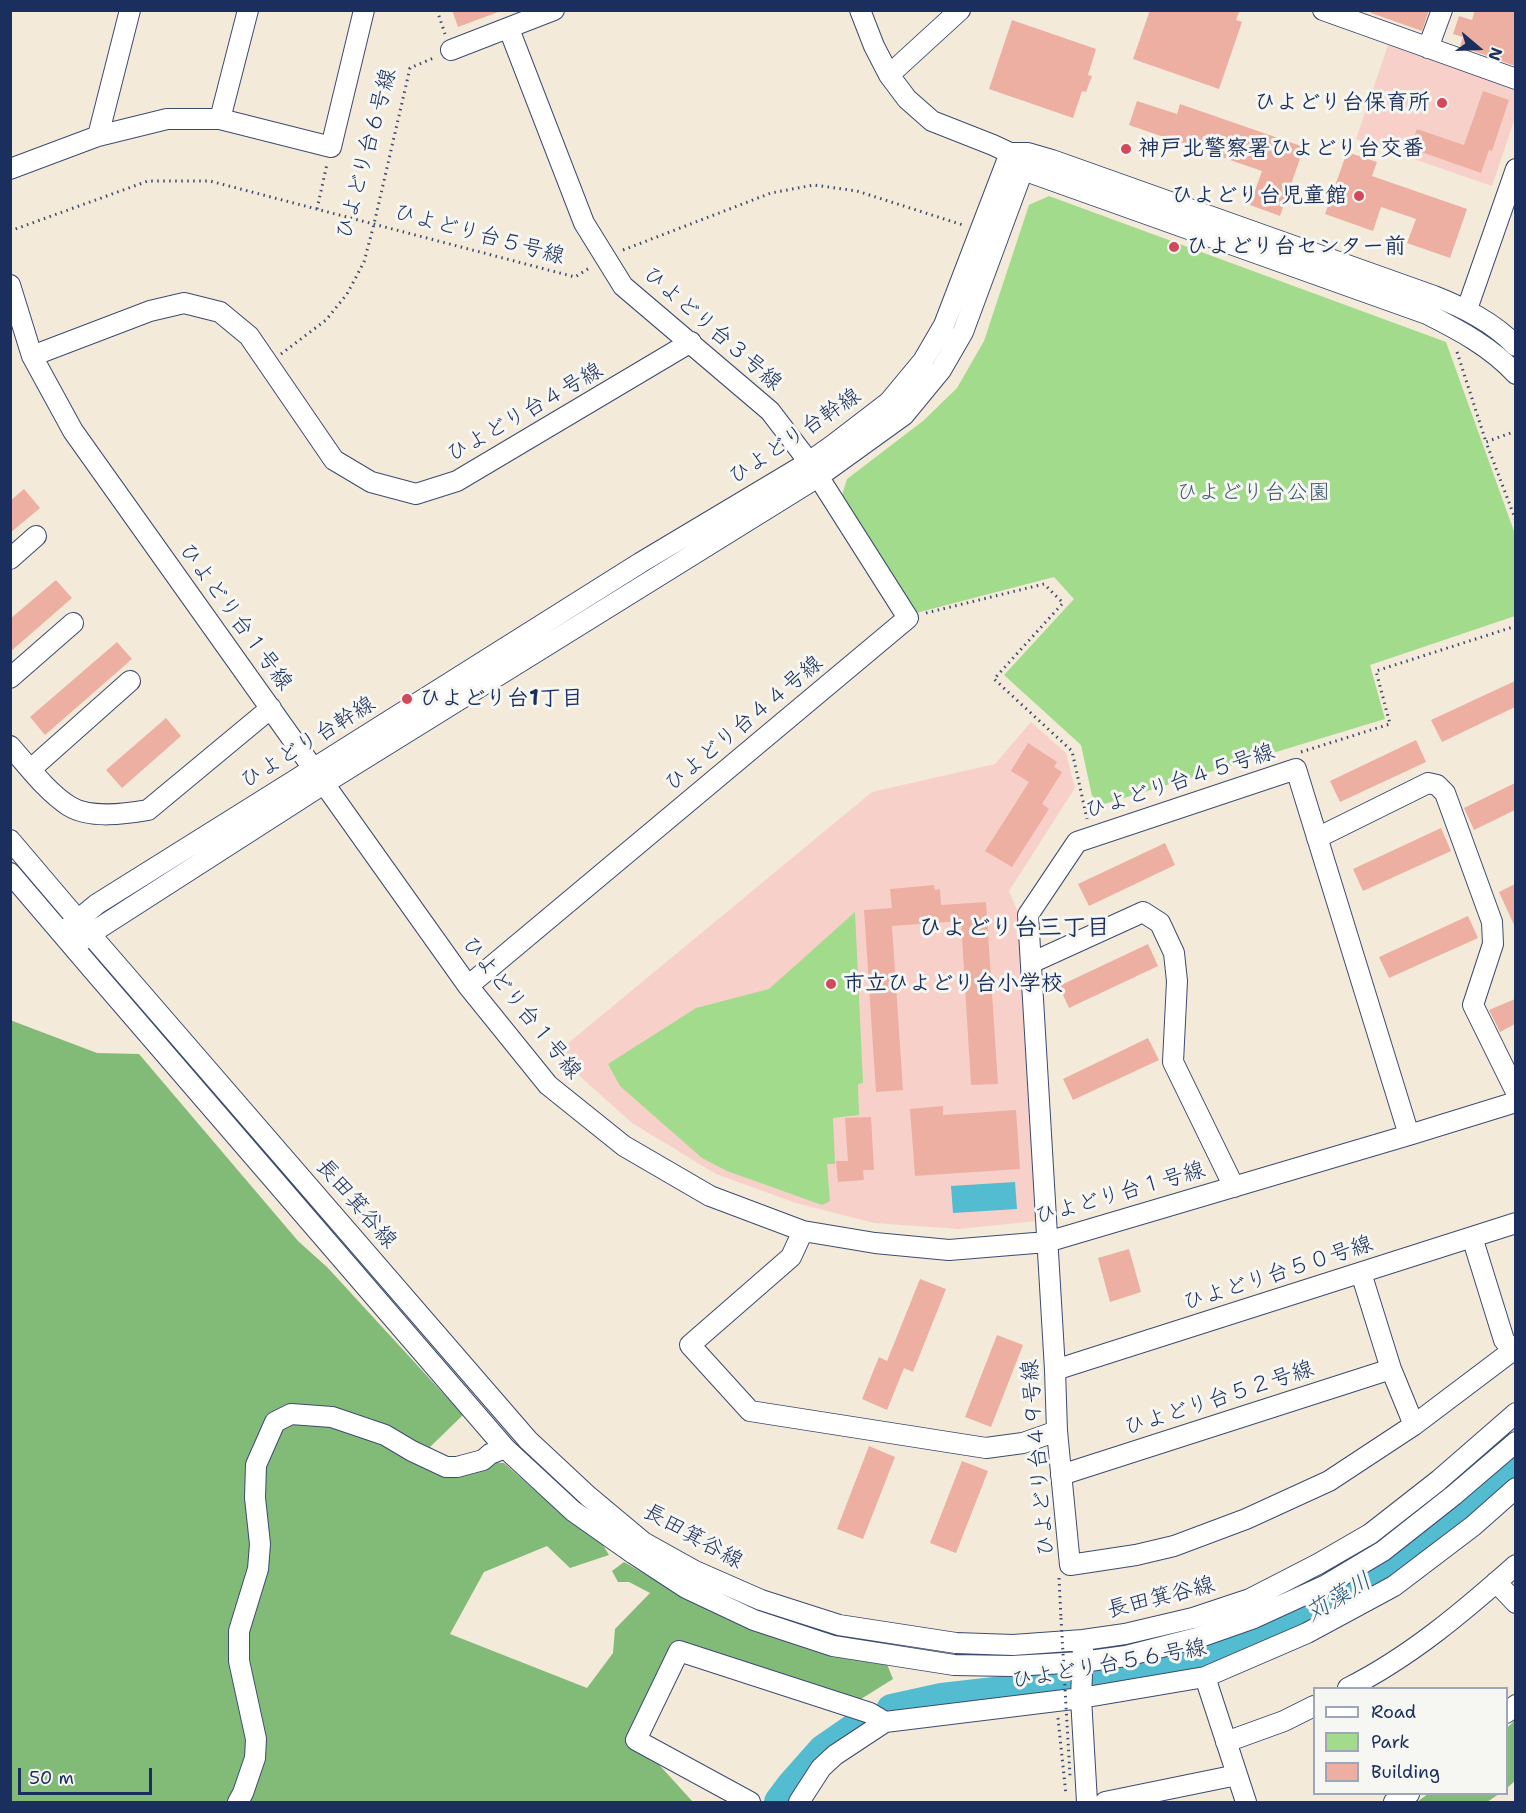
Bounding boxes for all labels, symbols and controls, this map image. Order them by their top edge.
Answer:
north arrow [1448,18,1508,78]
text: N [1483,45,1507,63]
street label: ひよどり台６号線 [331,66,403,242]
place label: ひよどり台保育所 [1254,90,1430,116]
marker: ひよどり台保育所 [1435,96,1449,110]
place label: 神戸北警察署ひよどり台交番 [1138,136,1424,162]
marker: 神戸北警察署ひよどり台交番 [1119,142,1133,156]
place label: ひよどり台児童館 [1171,183,1347,209]
marker: ひよどり台児童館 [1352,189,1366,203]
street label: ひよどり台５号線 [391,199,567,271]
place label: ひよどり台センター前 [1186,234,1406,260]
marker: ひよどり台センター前 [1167,240,1181,254]
street label: ひよどり台３号線 [637,261,787,397]
street label: ひよどり台４号線 [442,358,608,468]
street label: ひよどり台幹線 [724,383,866,491]
park label: ひよどり台公園 [1176,480,1330,506]
street label: ひよどり台１号線 [173,538,297,696]
street label: ひよどり台４４号線 [660,650,828,798]
place label: ひよどり台1丁目 [419,686,583,712]
street label: ひよどり台幹線 [236,691,380,795]
marker: ひよどり台1丁目 [400,692,414,706]
street label: ひよどり台４５号線 [1082,739,1278,825]
district label: ひよどり台三丁目 [918,915,1110,943]
street label: ひよどり台１号線 [455,931,587,1085]
place label: 市立ひよどり台小学校 [843,971,1063,997]
marker: 市立ひよどり台小学校 [824,977,838,991]
street label: 長田箕谷線 [310,1154,402,1254]
street label: ひよどり台１号線 [1032,1157,1208,1231]
street label: ひよどり台５０号線 [1180,1231,1376,1317]
street label: ひよどり台５２号線 [1121,1356,1317,1442]
street label: ひよどり台４９号線 [1017,1358,1061,1558]
street label: 長田箕谷線 [638,1499,748,1575]
water label: 苅藻川 [1301,1567,1377,1629]
street label: 長田箕谷線 [1104,1572,1218,1624]
street label: ひよどり台５６号線 [1009,1635,1209,1695]
legend [1313,1687,1508,1795]
text: Road [1371,1700,1416,1724]
text: Park [1371,1730,1410,1754]
scale bar [21,1756,154,1794]
text: Building [1371,1760,1440,1784]
text: 50 m [29,1766,74,1790]

